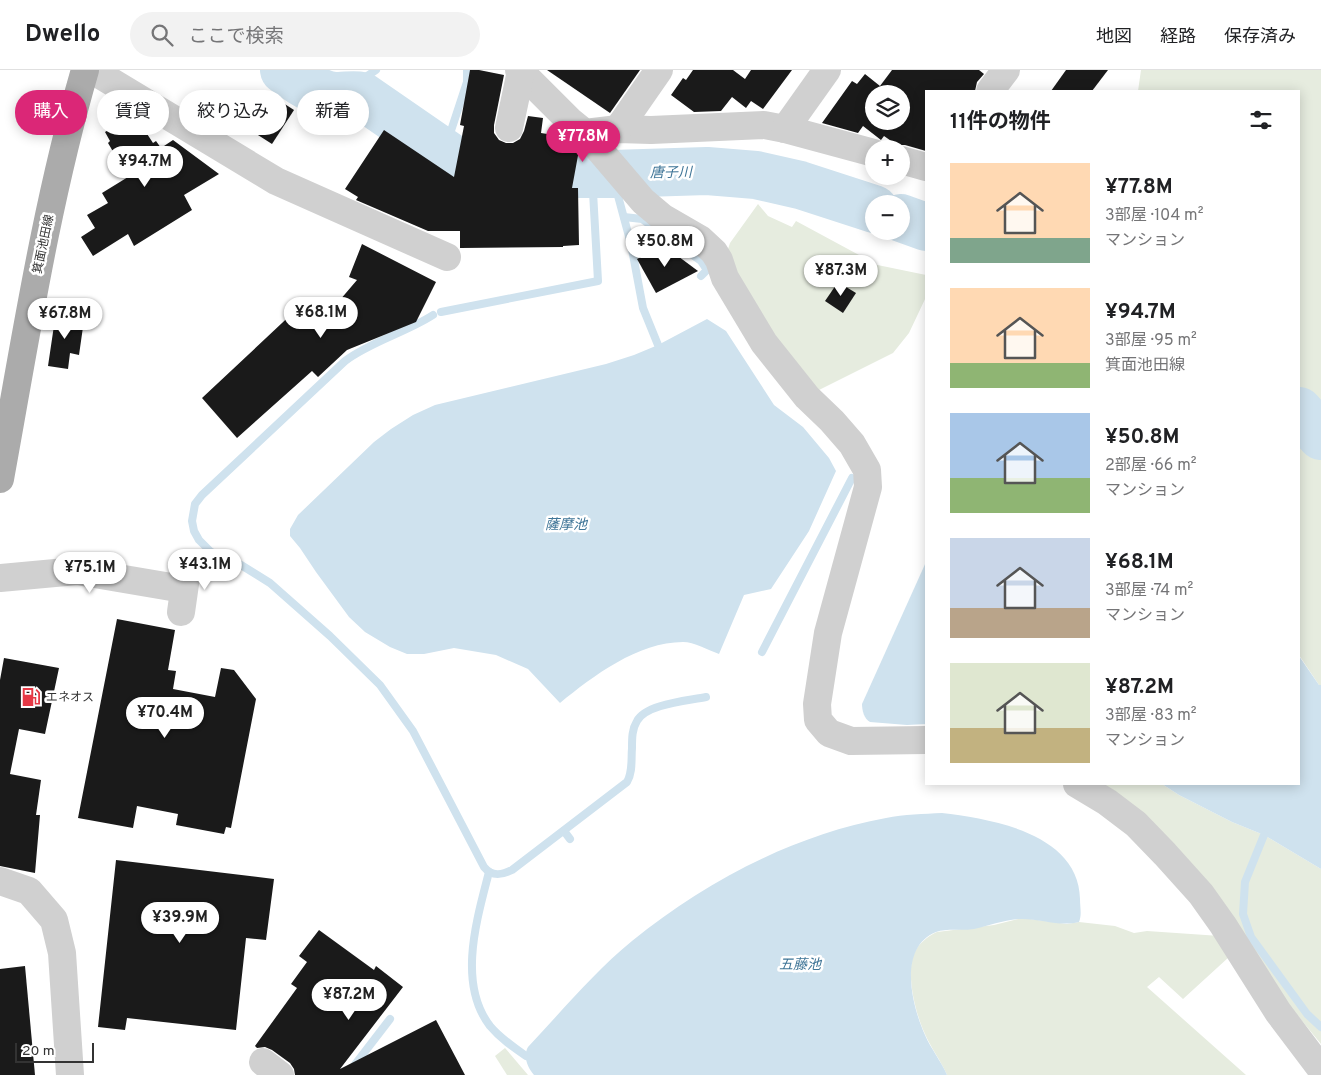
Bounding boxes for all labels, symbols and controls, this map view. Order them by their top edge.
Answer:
search box [130,12,480,57]
text: Dwello [25,20,100,50]
icon: search [148,21,176,49]
text: ここで検索 [188,25,283,49]
text: 地図 [1096,26,1132,49]
text: 経路 [1160,26,1196,49]
text: 保存済み [1224,26,1296,49]
map controls [865,85,910,240]
button: layers [865,85,910,130]
chip: 購入 [15,90,87,135]
chip: 賃貸 [97,90,169,135]
chip: 絞り込み [179,90,287,135]
chip: 新着 [297,90,369,135]
icon: filters [1247,106,1275,134]
text: 11件の物件 [950,109,1051,136]
pin: ¥77.8M [542,121,624,163]
text: ¥77.8M [557,127,609,147]
button: + [865,140,910,185]
pin: ¥94.7M [104,146,186,188]
text: ¥94.7M [118,152,172,172]
water label: 唐子川 [650,165,694,182]
text: ¥77.8M [1105,174,1173,201]
icon: home [990,183,1050,243]
button: − [865,195,910,240]
text: 3部屋 · 104 m² [1105,206,1203,226]
street label: 箕面池田線 [30,213,58,275]
pin: ¥50.8M [624,226,706,268]
text: マンション [1105,231,1185,251]
text: ¥50.8M [637,232,693,252]
pin: ¥87.3M [800,254,882,297]
text: ¥87.3M [815,261,867,281]
pin: ¥68.1M [280,296,362,339]
pin: ¥67.8M [24,298,106,340]
text: ¥94.7M [1105,299,1176,326]
text: ¥68.1M [295,303,347,323]
text: ¥67.8M [39,304,91,324]
icon: home [990,308,1050,368]
text: 3部屋 · 95 m² [1105,331,1197,351]
text: 箕面池田線 [1105,356,1185,376]
text: ¥50.8M [1105,424,1180,451]
icon: home [990,433,1050,493]
text: 2部屋 · 66 m² [1105,456,1197,476]
text: マンション [1105,481,1185,501]
water label: 薩摩池 [545,517,589,534]
pin: ¥43.1M [164,548,246,591]
text: ¥68.1M [1105,549,1174,576]
pin: ¥75.1M [49,552,131,594]
text: ¥43.1M [179,555,231,575]
text: ¥75.1M [64,558,116,578]
icon: home [990,558,1050,618]
text: 3部屋 · 74 m² [1105,581,1193,601]
text: マンション [1105,606,1185,626]
text: ¥87.2M [1105,674,1174,701]
icon: home [990,683,1050,743]
fuel station icon: エネオス [20,686,42,708]
place label: エネオス [46,690,94,706]
pin: ¥70.4M [124,696,206,739]
text: ¥70.4M [137,703,193,723]
text: 3部屋 · 83 m² [1105,706,1197,726]
text: マンション [1105,731,1185,751]
pin: ¥39.9M [139,902,221,944]
text: ¥39.9M [152,908,208,928]
water label: 五藤池 [779,957,823,974]
pin: ¥87.2M [308,978,390,1021]
text: ¥87.2M [323,985,375,1005]
scale bar [15,1040,94,1063]
text: 20 m [22,1043,55,1060]

